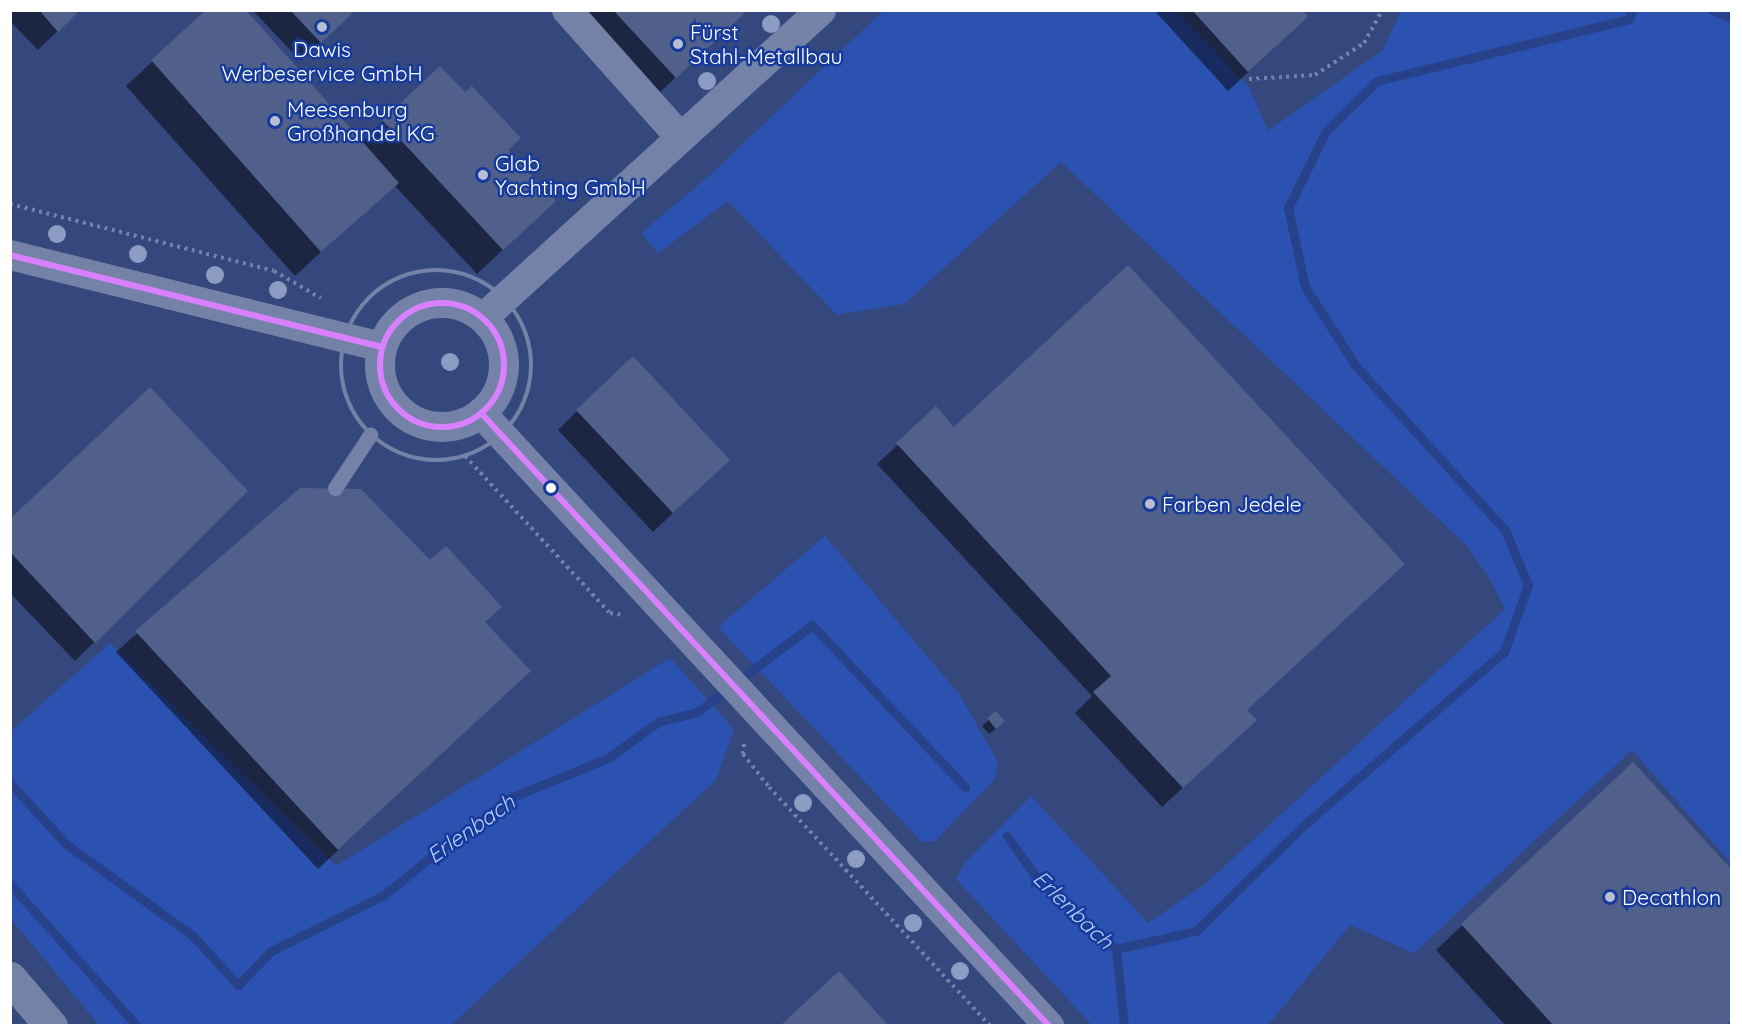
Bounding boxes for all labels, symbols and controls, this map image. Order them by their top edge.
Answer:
place label: Fürst Stahl-Metallbau [690,19,843,69]
marker: Dawis Werbeservice GmbH [315,20,329,34]
place label: Dawis Werbeservice GmbH [221,36,423,86]
marker: Fürst Stahl-Metallbau [671,37,685,51]
place label: Meesenburg Großhandel KG [287,96,435,146]
marker: Meesenburg Großhandel KG [268,114,282,128]
place label: Glab Yachting GmbH [495,150,646,200]
marker: Glab Yachting GmbH [476,168,490,182]
unlabelled marker [545,482,557,494]
place label: Farben Jedele [1162,491,1302,517]
marker: Farben Jedele [1143,497,1157,511]
water label: Erlenbach [422,789,520,869]
water label: Erlenbach [1027,865,1119,955]
place label: Decathlon [1622,884,1721,910]
marker: Decathlon [1603,890,1617,904]

